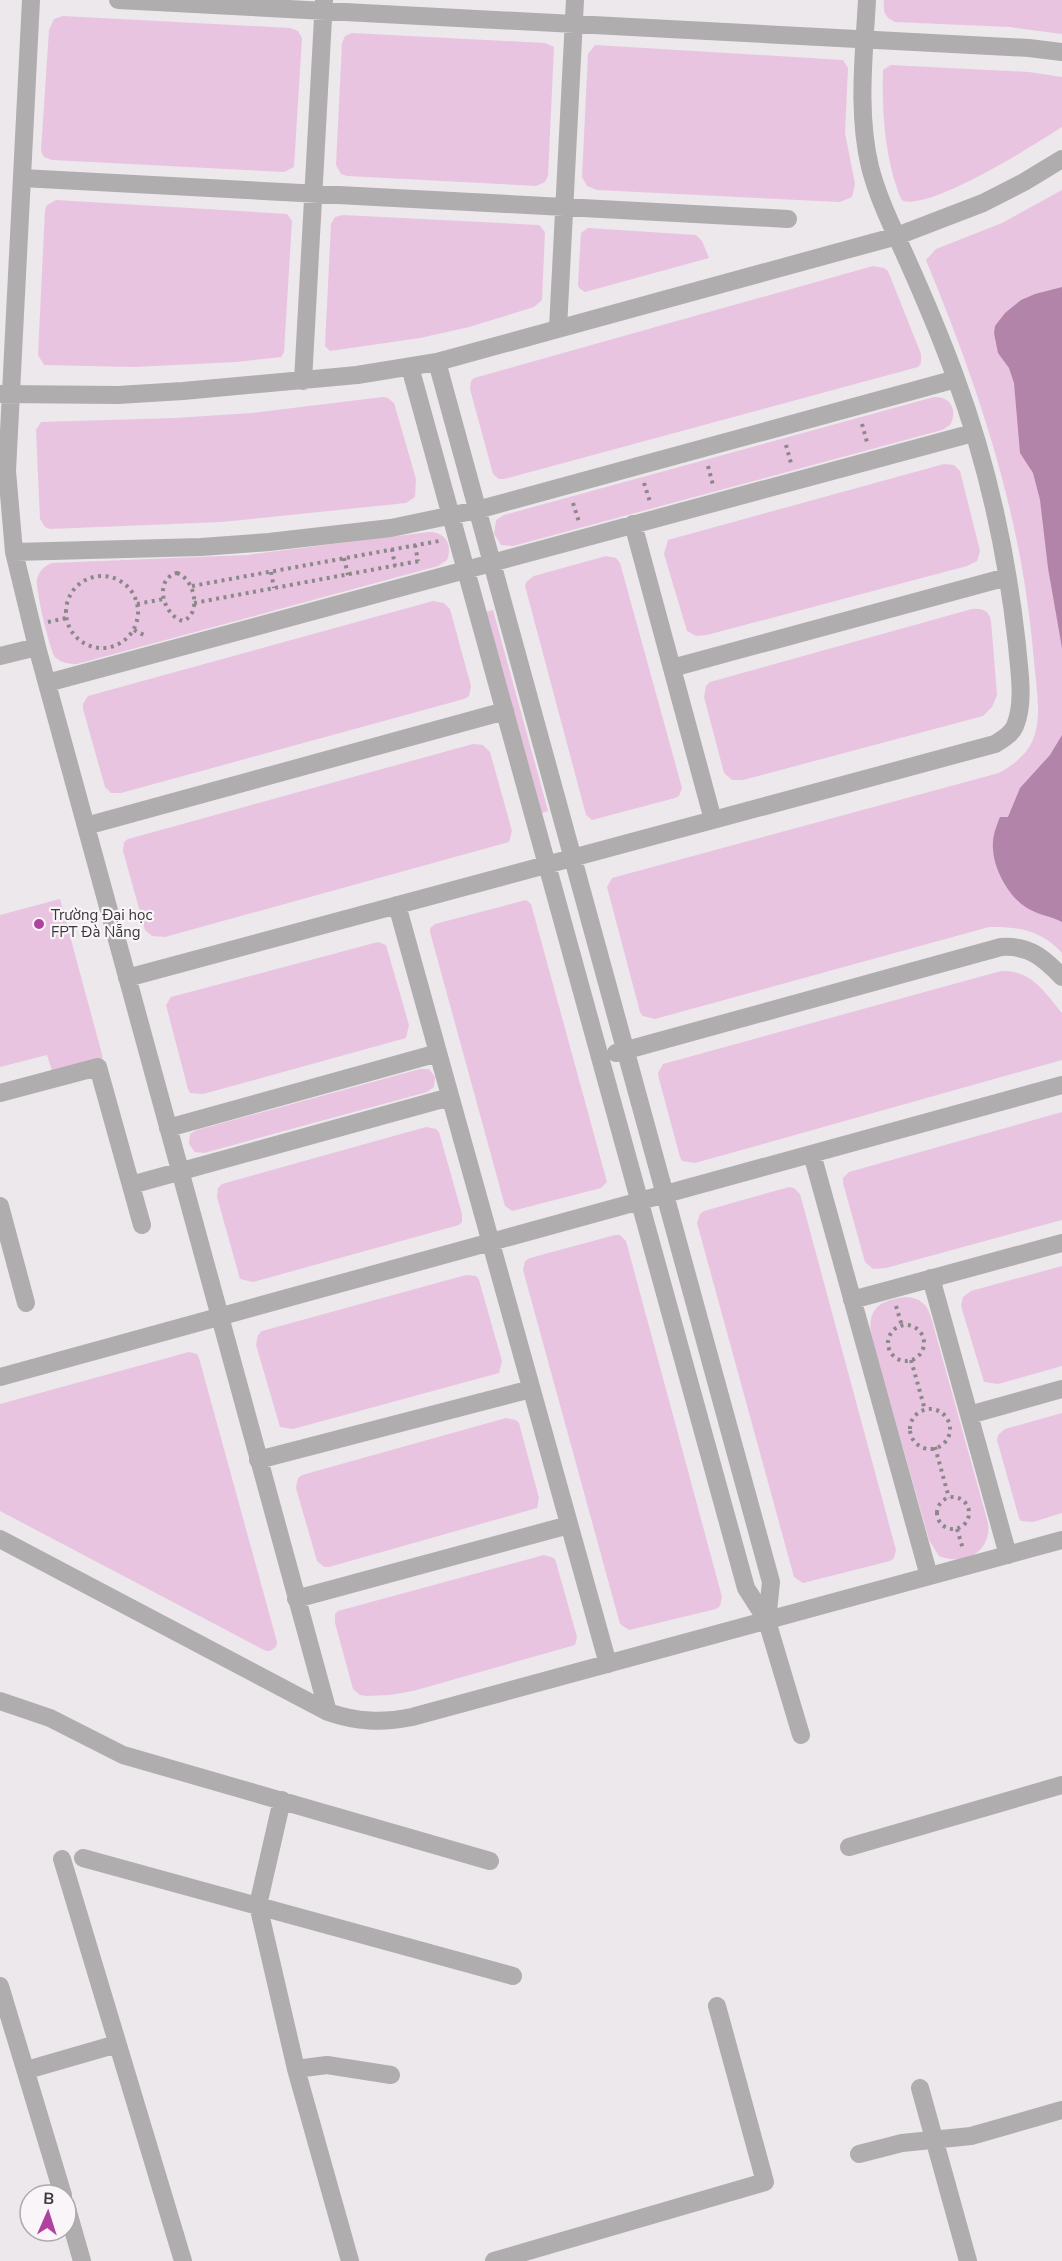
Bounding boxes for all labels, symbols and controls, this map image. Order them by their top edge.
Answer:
place label: Trường Đại học FPT Đà Nẵng [51,905,152,942]
marker: Trường Đại học FPT Đà Nẵng [32,917,46,931]
north arrow [18,2183,78,2243]
text: B [43,2188,55,2210]

